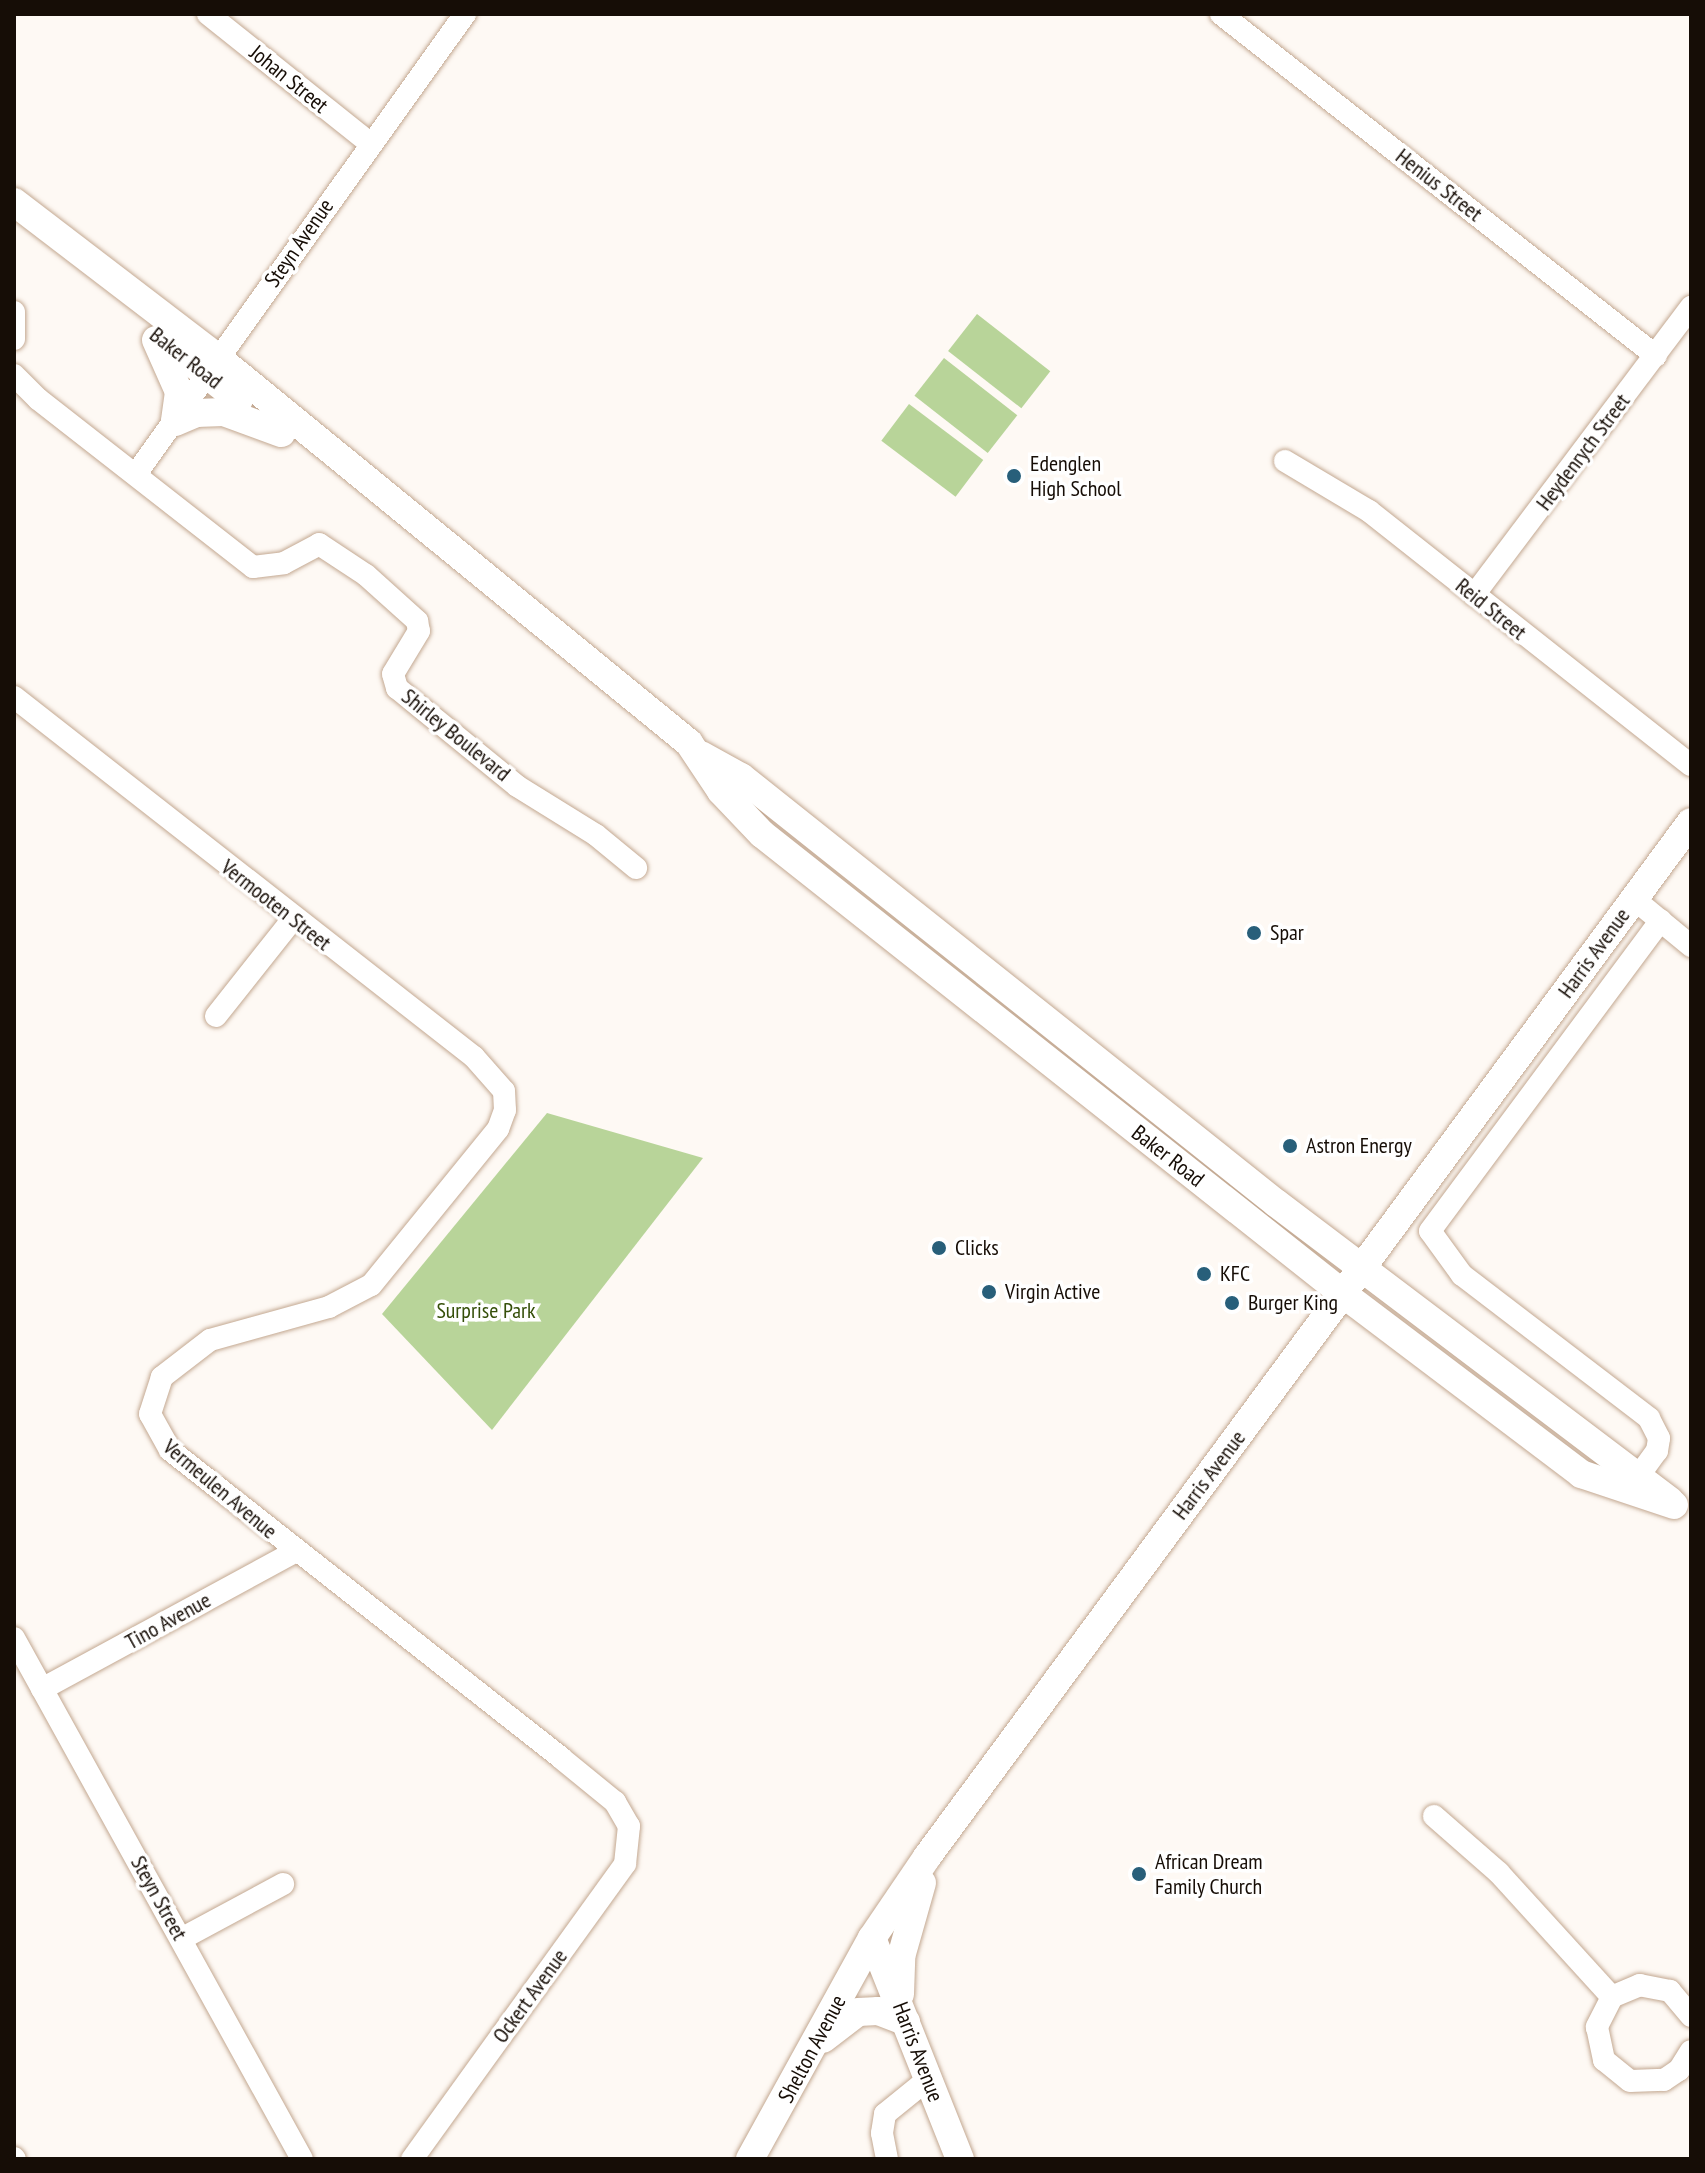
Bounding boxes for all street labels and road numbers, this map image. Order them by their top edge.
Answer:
street label: Johan Street [244,39,334,119]
street label: Henius Street [1390,143,1488,227]
street label: Steyn Avenue [259,194,339,292]
street label: Baker Road [144,321,228,395]
street label: Heydenrych Street [1531,389,1635,515]
street label: Reid Street [1450,573,1532,645]
street label: Shirley Boulevard [396,683,516,787]
street label: Vermooten Street [216,854,336,956]
street label: Harris Avenue [1552,903,1636,1003]
street label: Baker Road [1126,1119,1210,1193]
street label: Harris Avenue [1167,1425,1251,1525]
street label: Vermeulen Avenue [157,1433,283,1545]
street label: Tino Avenue [120,1587,216,1655]
street label: Steyn Street [125,1851,193,1945]
street label: Ockert Avenue [487,1944,573,2048]
street label: Shelton Avenue [772,1990,852,2108]
street label: Harris Avenue [887,1998,949,2106]

